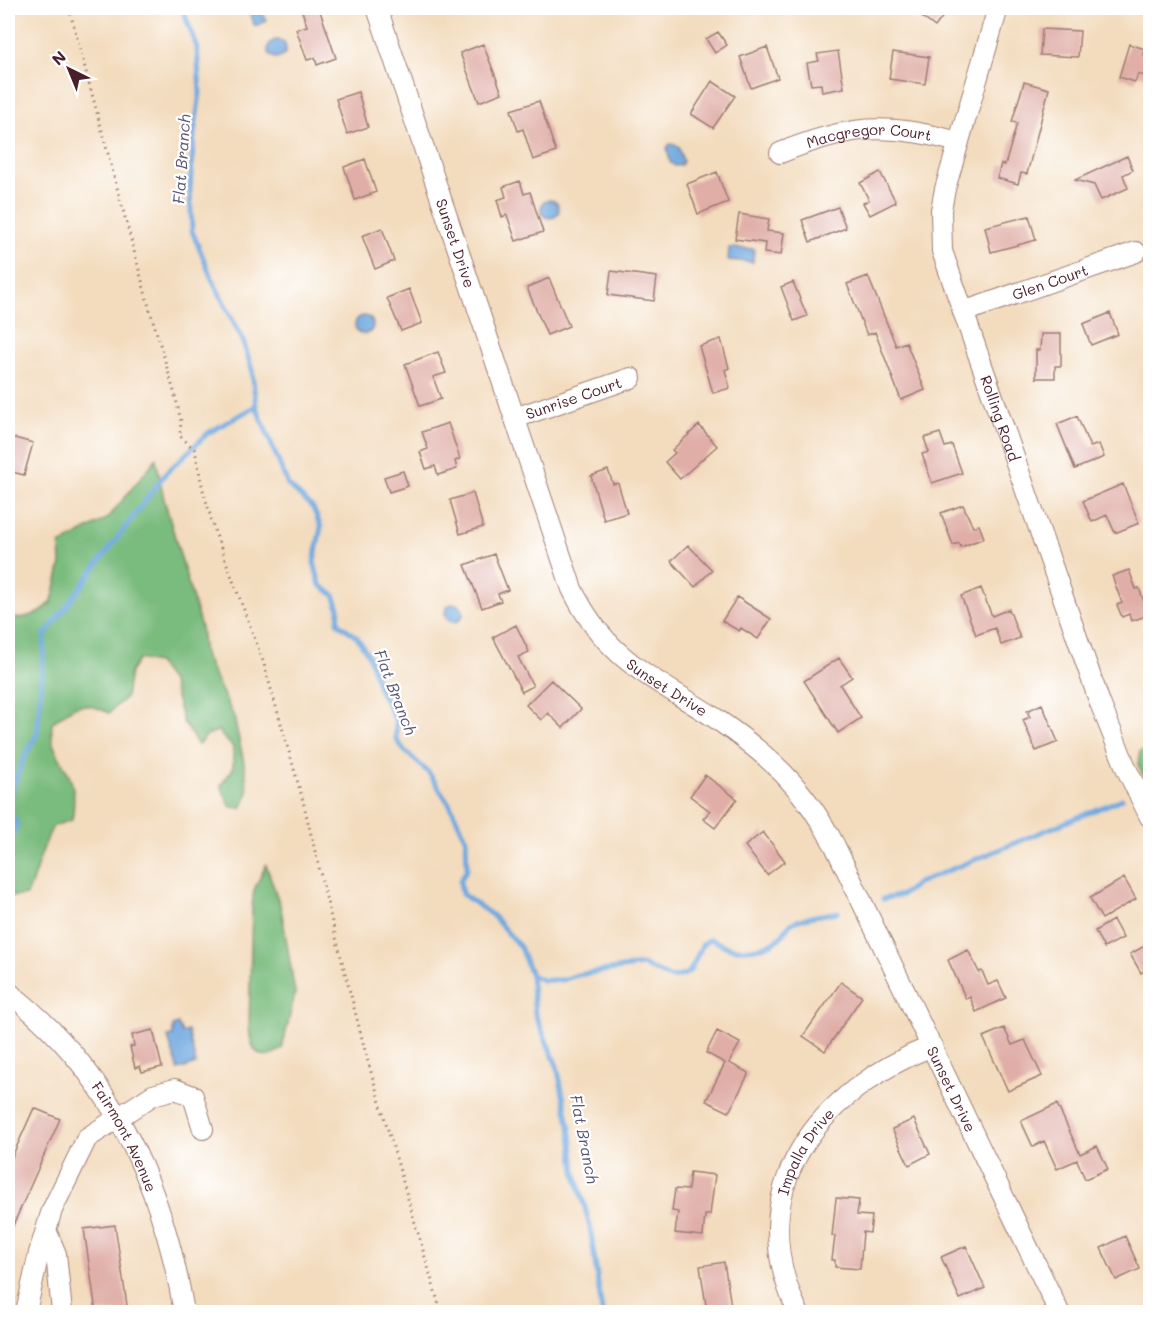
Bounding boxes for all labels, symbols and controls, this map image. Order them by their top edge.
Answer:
north arrow [39,39,99,99]
text: N [47,46,70,69]
water label: Flat Branch [167,113,195,205]
street label: Macgregor Court [803,119,934,152]
street label: Sunset Drive [432,196,480,290]
street label: Glen Court [1009,259,1091,304]
street label: Sunrise Court [523,372,624,424]
street label: Rolling Road [976,372,1025,464]
water label: Flat Branch [370,646,422,738]
street label: Sunset Drive [623,654,711,721]
street label: Sunset Drive [923,1043,981,1135]
street label: Fairmont Avenue [87,1077,162,1195]
water label: Flat Branch [566,1093,604,1185]
street label: Impalla Drive [773,1104,838,1197]

